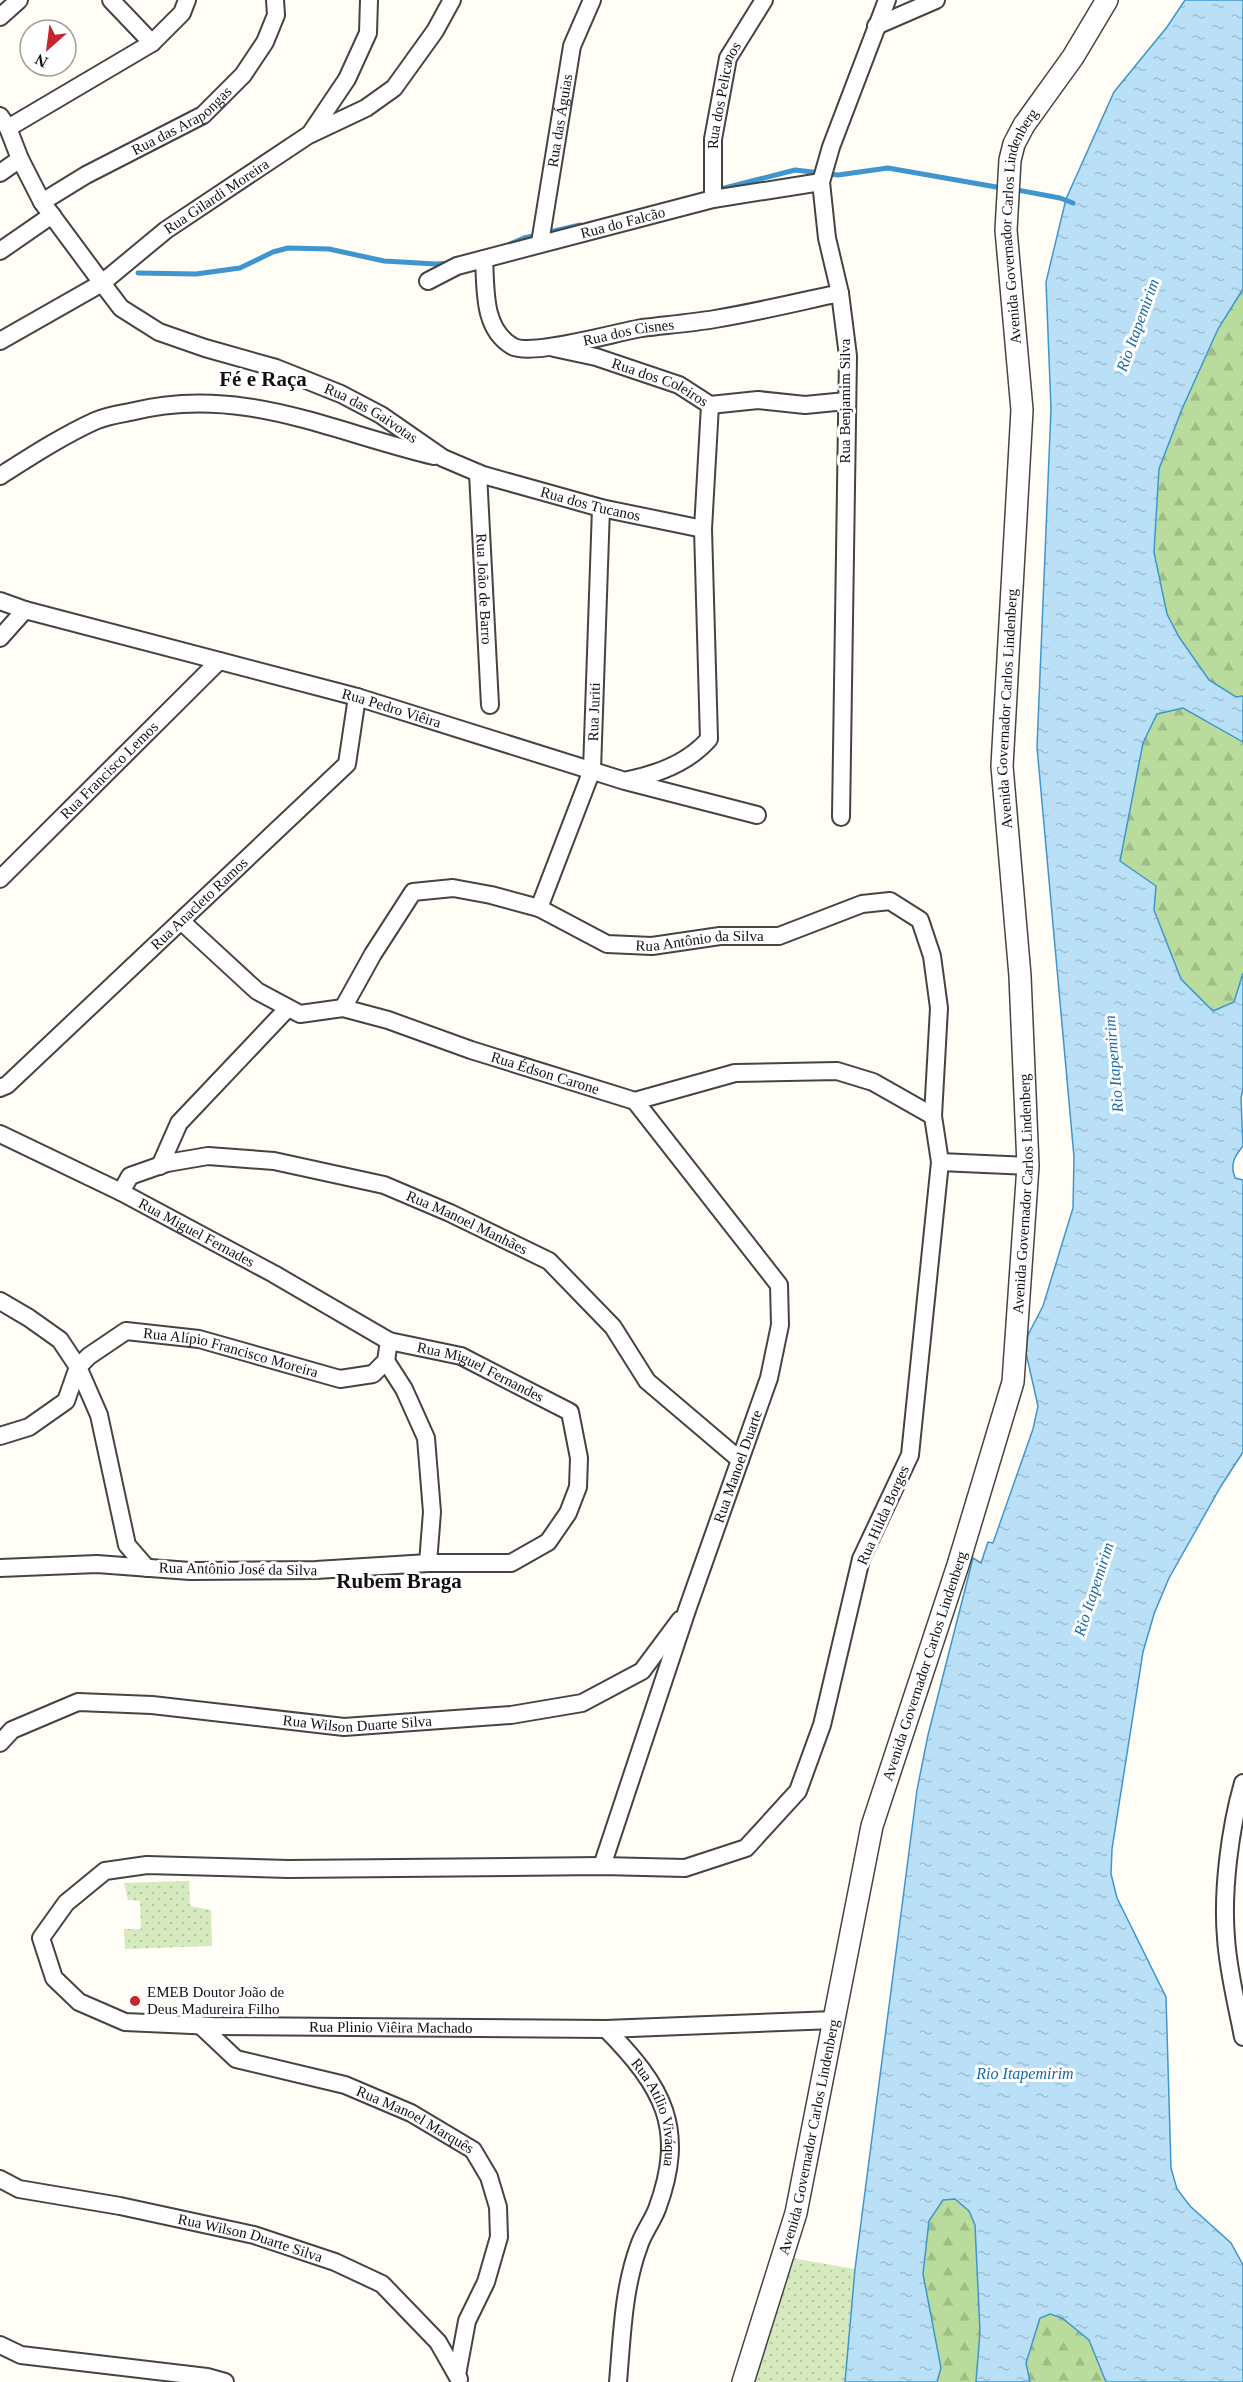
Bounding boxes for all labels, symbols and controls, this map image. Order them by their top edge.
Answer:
north arrow [18,18,78,78]
street label: Rua dos Pelicanos [705,39,744,149]
text: N [32,50,50,71]
street label: Rua das Águias [544,73,575,168]
street label: Rua das Arapongas [129,83,235,158]
street label: Avenida Governador Carlos Lindenberg [998,105,1041,345]
street label: Rua Gilardi Moreira [161,156,272,237]
street label: Rua do Falcão [579,204,667,241]
water label: Rio Itapemirim [1112,277,1163,375]
street label: Rua dos Cisnes [581,316,675,349]
street label: Rua Benjamim Silva [837,338,853,464]
street label: Rua dos Coleiros [610,355,711,410]
district label: Fé e Raça [219,367,307,391]
street label: Rua das Gaivotas [322,380,421,446]
street label: Rua dos Tucanos [539,483,642,524]
street label: Rua João de Barro [473,533,495,645]
street label: Avenida Governador Carlos Lindenberg [994,588,1020,830]
street label: Rua Juriti [585,682,603,742]
street label: Rua Pedro Viêira [340,685,443,731]
street label: Rua Francisco Lemos [57,718,161,822]
street label: Rua Anacleto Ramos [148,854,251,953]
street label: Rua Antônio da Silva [635,928,764,954]
water label: Rio Itapemirim [1101,1015,1127,1114]
street label: Rua Édson Carone [489,1049,602,1098]
street label: Avenida Governador Carlos Lindenberg [1010,1073,1036,1315]
street label: Rua Manoel Manhães [404,1187,530,1257]
street label: Rua Miguel Fernades [136,1195,258,1270]
street label: Rua Alípio Francisco Moreira [142,1325,320,1381]
street label: Rua Miguel Fernandes [416,1339,547,1405]
street label: Rua Manoel Duarte [710,1408,765,1525]
street label: Rua Hilda Borges [854,1463,912,1567]
water label: Rio Itapemirim [1070,1540,1118,1639]
street label: Avenida Governador Carlos Lindenberg [879,1549,970,1783]
street label: Rua Antônio José da Silva [159,1560,318,1578]
district label: Rubem Braga [336,1569,462,1593]
street label: Rua Wilson Duarte Silva [282,1712,433,1735]
place label: EMEB Doutor João de Deus Madureira Filho [147,1984,284,2017]
marker: EMEB Doutor João de Deus Madureira Filho [128,1994,142,2008]
street label: Avenida Governador Carlos Lindenberg [775,2017,842,2257]
street label: Rua Plinio Viêira Machado [309,2019,473,2036]
street label: Rua Atílio Viváqua [628,2055,678,2168]
water label: Rio Itapemirim [975,2065,1074,2083]
street label: Rua Manoel Marquês [354,2083,477,2157]
street label: Rua Wilson Duarte Silva [176,2211,325,2265]

